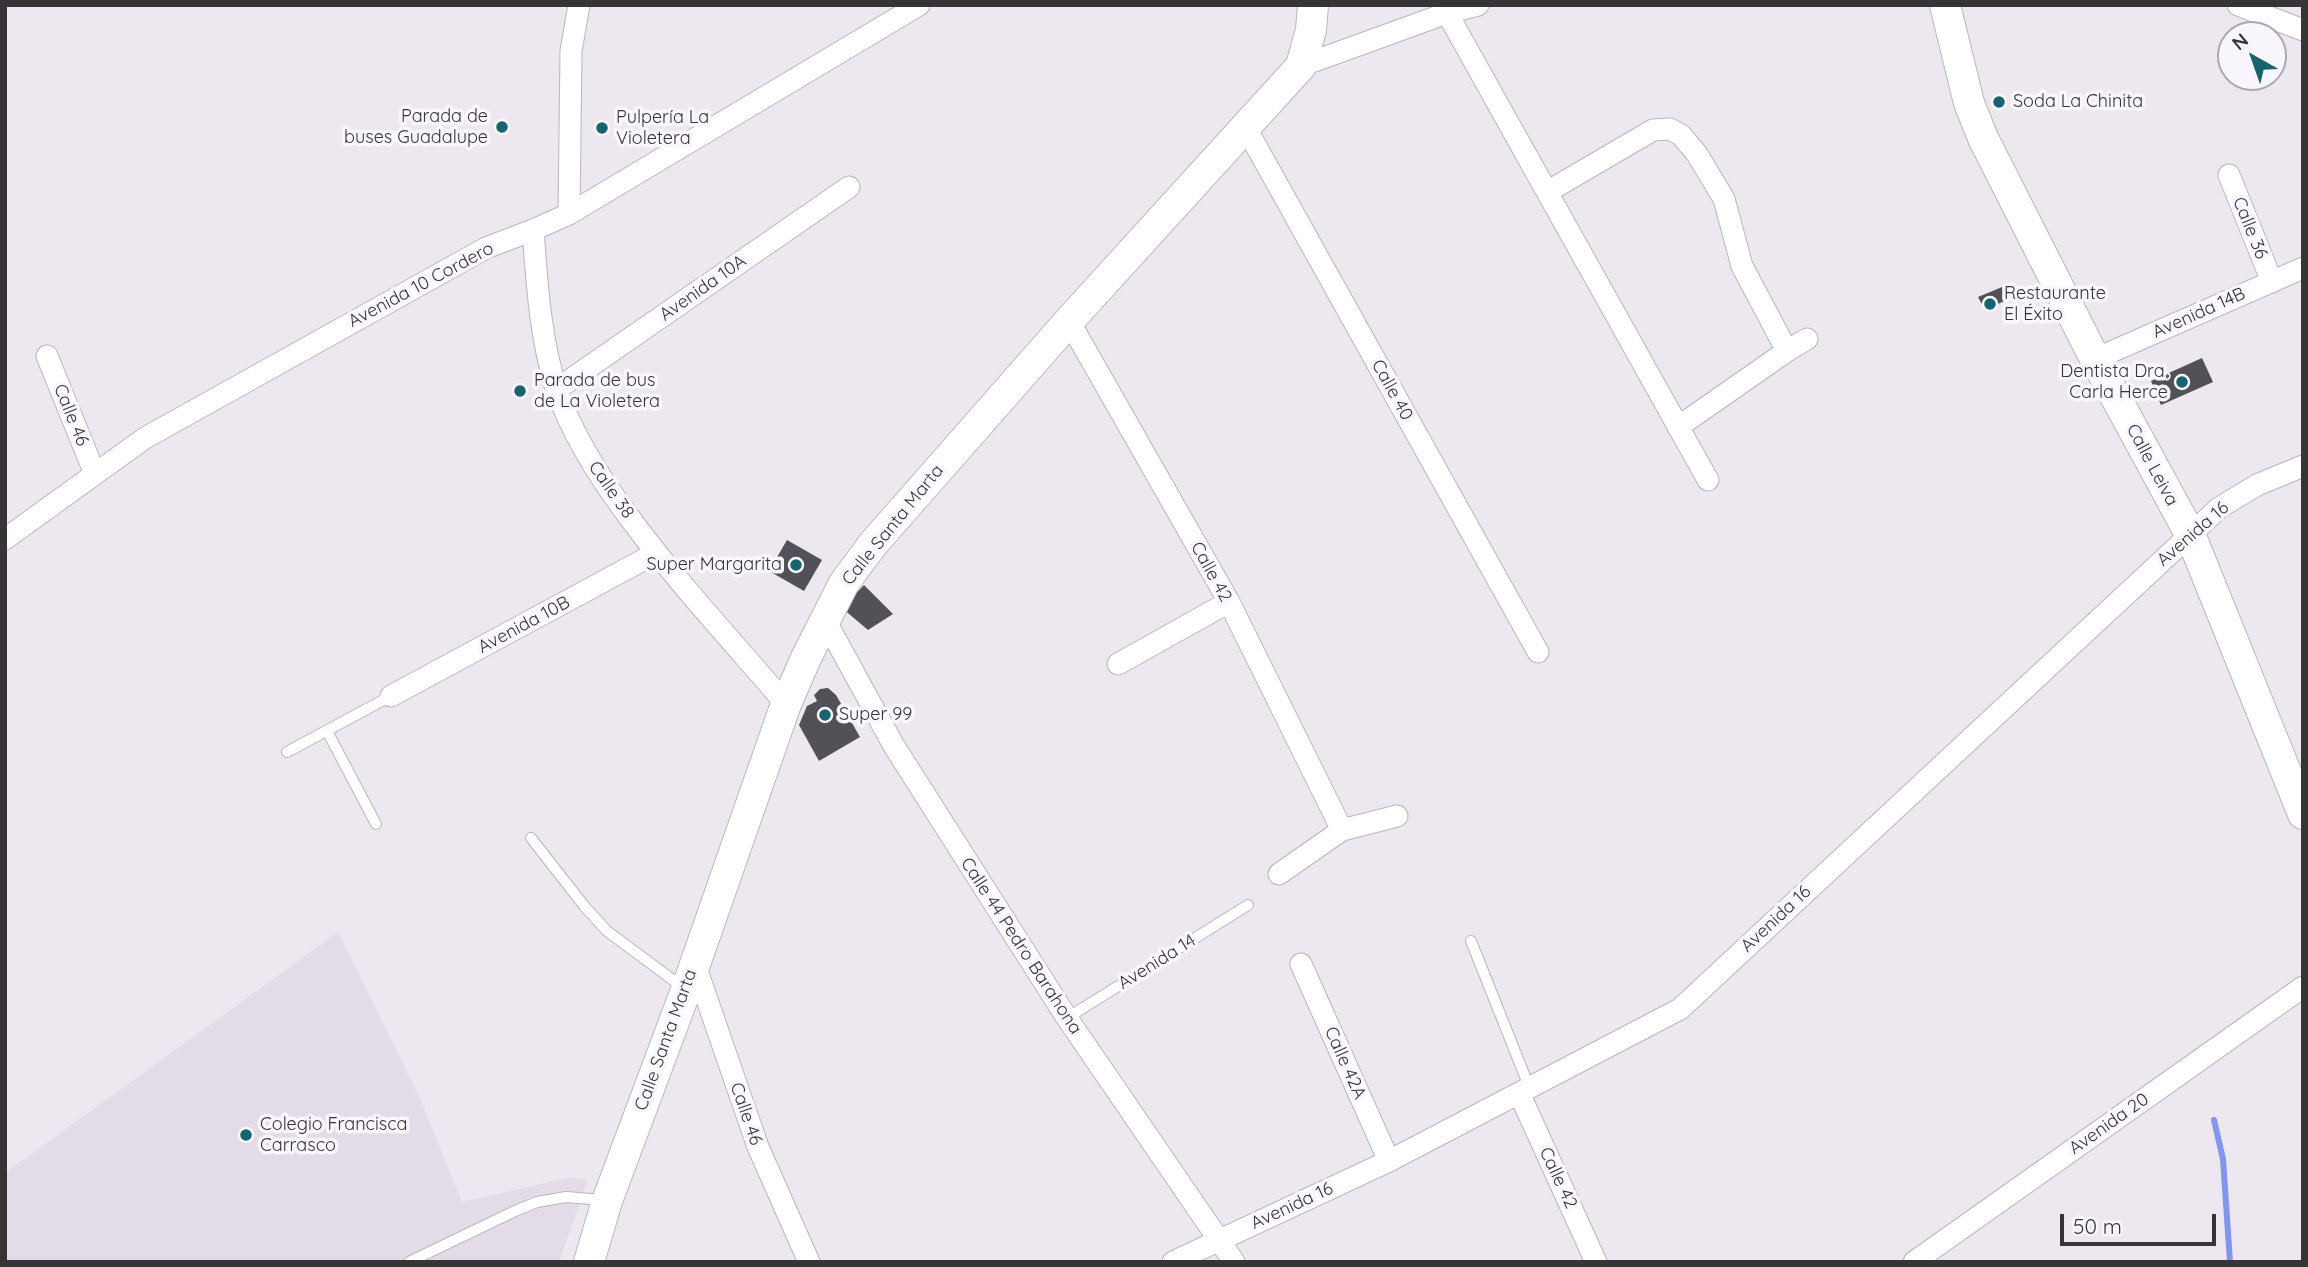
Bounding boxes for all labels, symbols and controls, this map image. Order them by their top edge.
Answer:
north arrow [2217,21,2287,91]
text: N [2227,28,2253,55]
place label: Soda La Chinita [2013,91,2143,113]
marker: Soda La Chinita [1991,94,2007,110]
place label: Parada de buses Guadalupe [344,106,488,148]
place label: Pulpería La Violetera [616,107,709,150]
marker: Parada de buses Guadalupe [494,119,510,135]
marker: Pulpería La Violetera [594,120,610,136]
street label: Calle 36 [2228,194,2272,262]
street label: Avenida 10 Cordero [345,238,497,332]
street label: Avenida 10A [656,250,750,326]
place label: Restaurante El Éxito [2004,283,2106,326]
street label: Avenida 14B [2149,283,2249,343]
marker: Restaurante El Éxito [1982,296,1998,312]
street label: Calle 40 [1367,356,1417,424]
place label: Dentista Dra. Carla Herce [2060,361,2168,404]
place label: Parada de bus de La Violetera [534,370,660,412]
marker: Dentista Dra. Carla Herce [2174,374,2190,390]
street label: Calle 46 [49,381,93,449]
marker: Parada de bus de La Violetera [512,383,528,399]
street label: Calle Leiva [2121,420,2183,510]
street label: Calle 38 [584,457,638,523]
street label: Calle Santa Marta [838,460,948,590]
street label: Avenida 16 [2153,497,2233,571]
street label: Calle 42 [1186,538,1236,606]
place label: Super Margarita [646,554,782,576]
marker: Super Margarita [788,557,804,573]
street label: Avenida 10B [474,592,574,658]
place label: Super 99 [839,704,912,726]
marker: Super 99 [817,707,833,723]
street label: Calle 44 Pedro Barahona [956,854,1086,1038]
street label: Avenida 16 [1736,881,1816,957]
street label: Avenida 14 [1114,930,1200,994]
street label: Calle Santa Marta [630,966,702,1114]
street label: Calle 42A [1319,1023,1371,1103]
street label: Calle 46 [725,1080,767,1148]
street label: Avenida 20 [2065,1089,2153,1159]
place label: Colegio Francisca Carrasco [260,1114,407,1156]
marker: Colegio Francisca Carrasco [238,1127,254,1143]
street label: Calle 42 [1534,1144,1582,1212]
street label: Avenida 16 [1248,1178,1336,1234]
scale bar [2063,1200,2219,1244]
text: 50 m [2073,1213,2122,1239]

